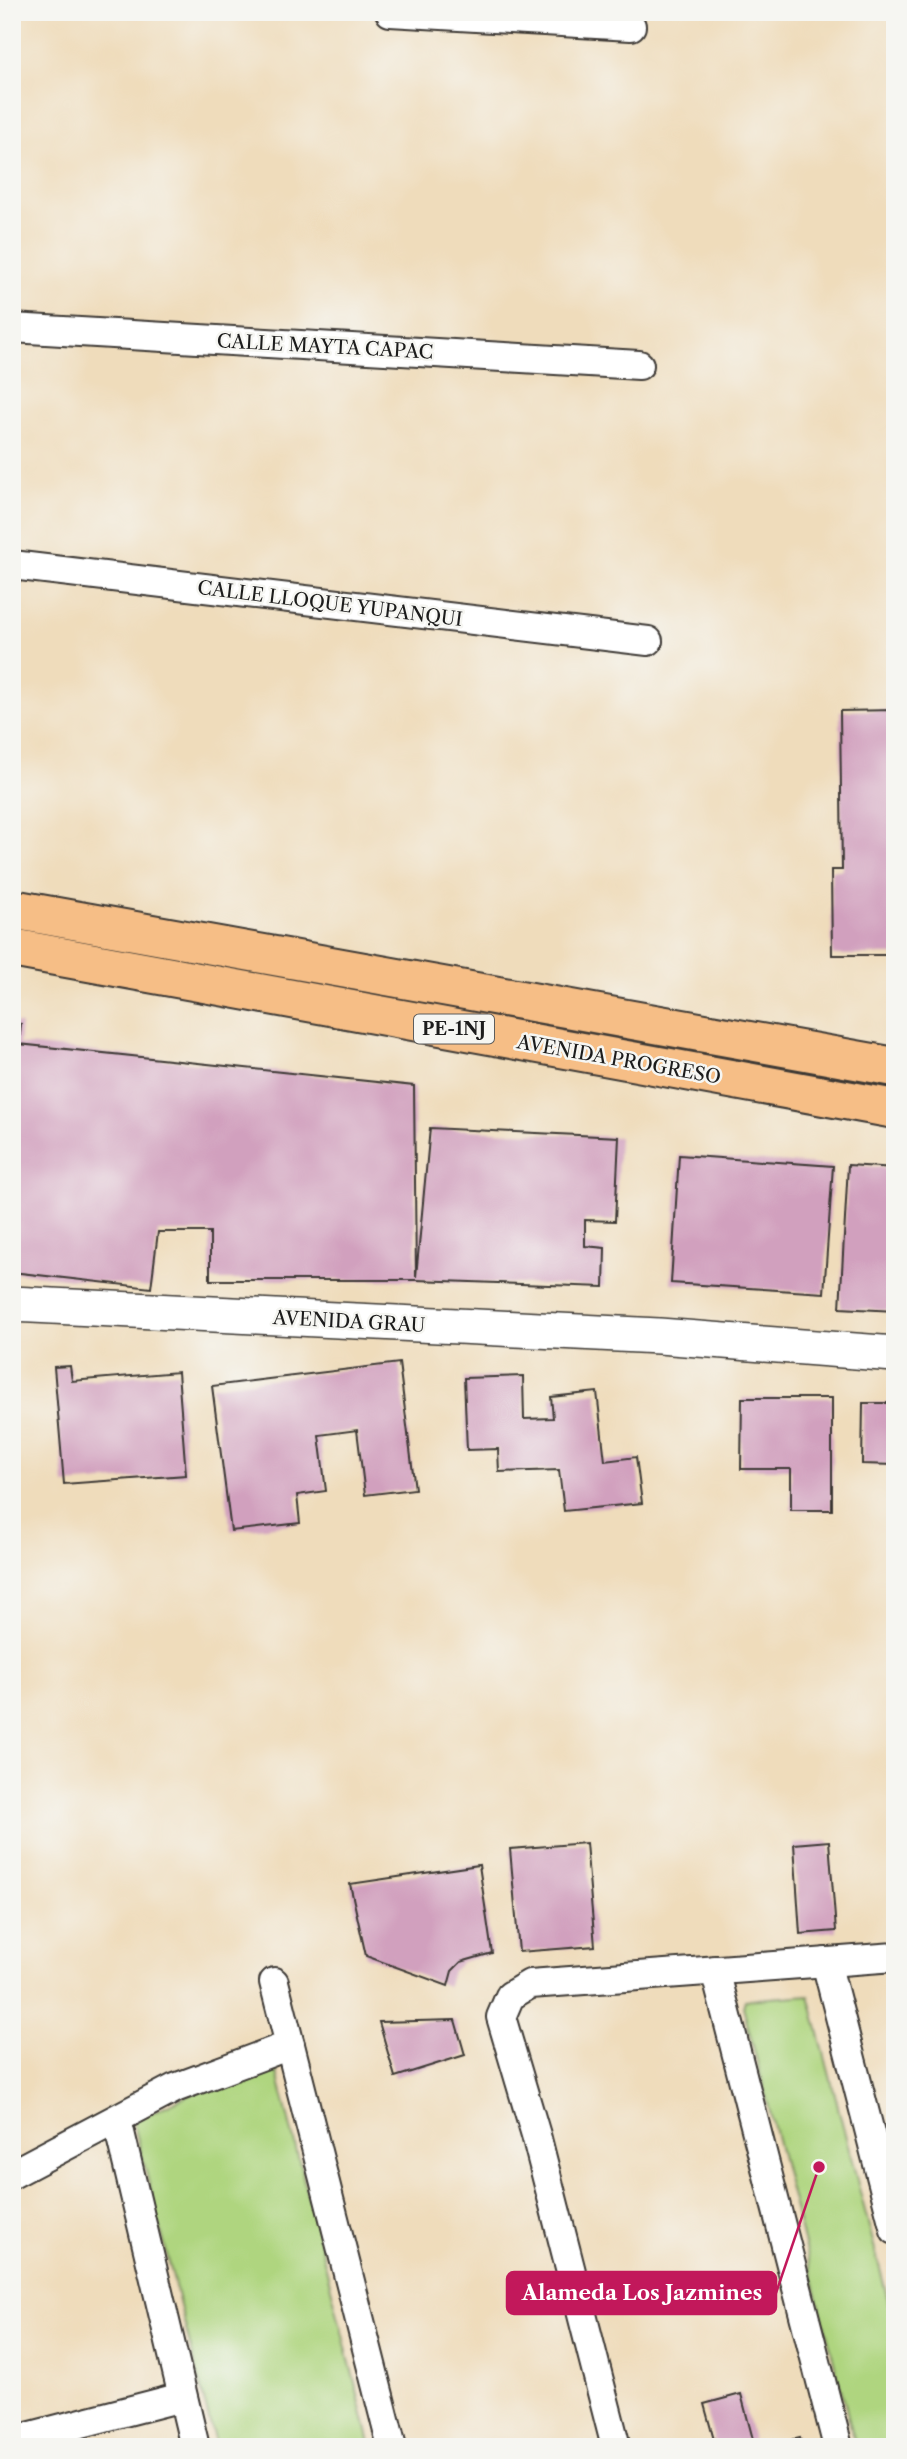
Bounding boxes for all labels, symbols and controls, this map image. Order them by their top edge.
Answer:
street label: CALLE MAYTA CAPAC [216,329,434,364]
street label: CALLE LLOQUE YUPANQUI [196,576,464,631]
road number: PE-1NJ [414,1014,494,1044]
street label: AVENIDA PROGRESO [514,1030,723,1089]
street label: AVENIDA GRAU [271,1306,426,1337]
callout: Alameda Los Jazmines [507,2272,776,2314]
text: Alameda Los Jazmines [521,2280,762,2305]

